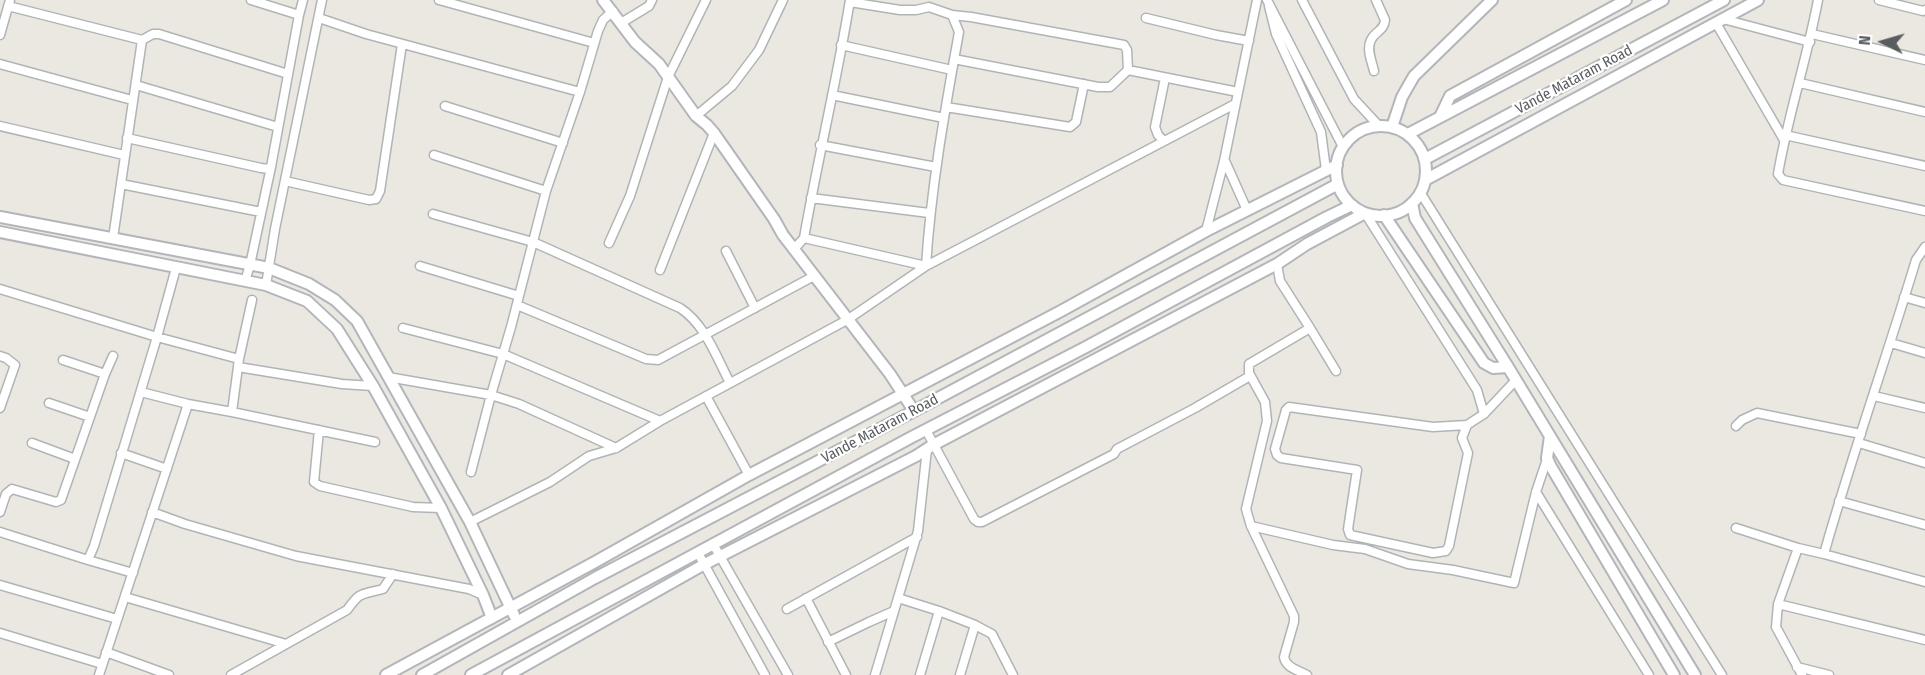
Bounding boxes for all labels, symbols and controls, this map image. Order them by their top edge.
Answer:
north arrow [1853,12,1913,72]
text: N [1855,35,1874,46]
street label: Vande Mataram Road [1513,42,1635,118]
street label: Vande Mataram Road [819,391,941,467]

